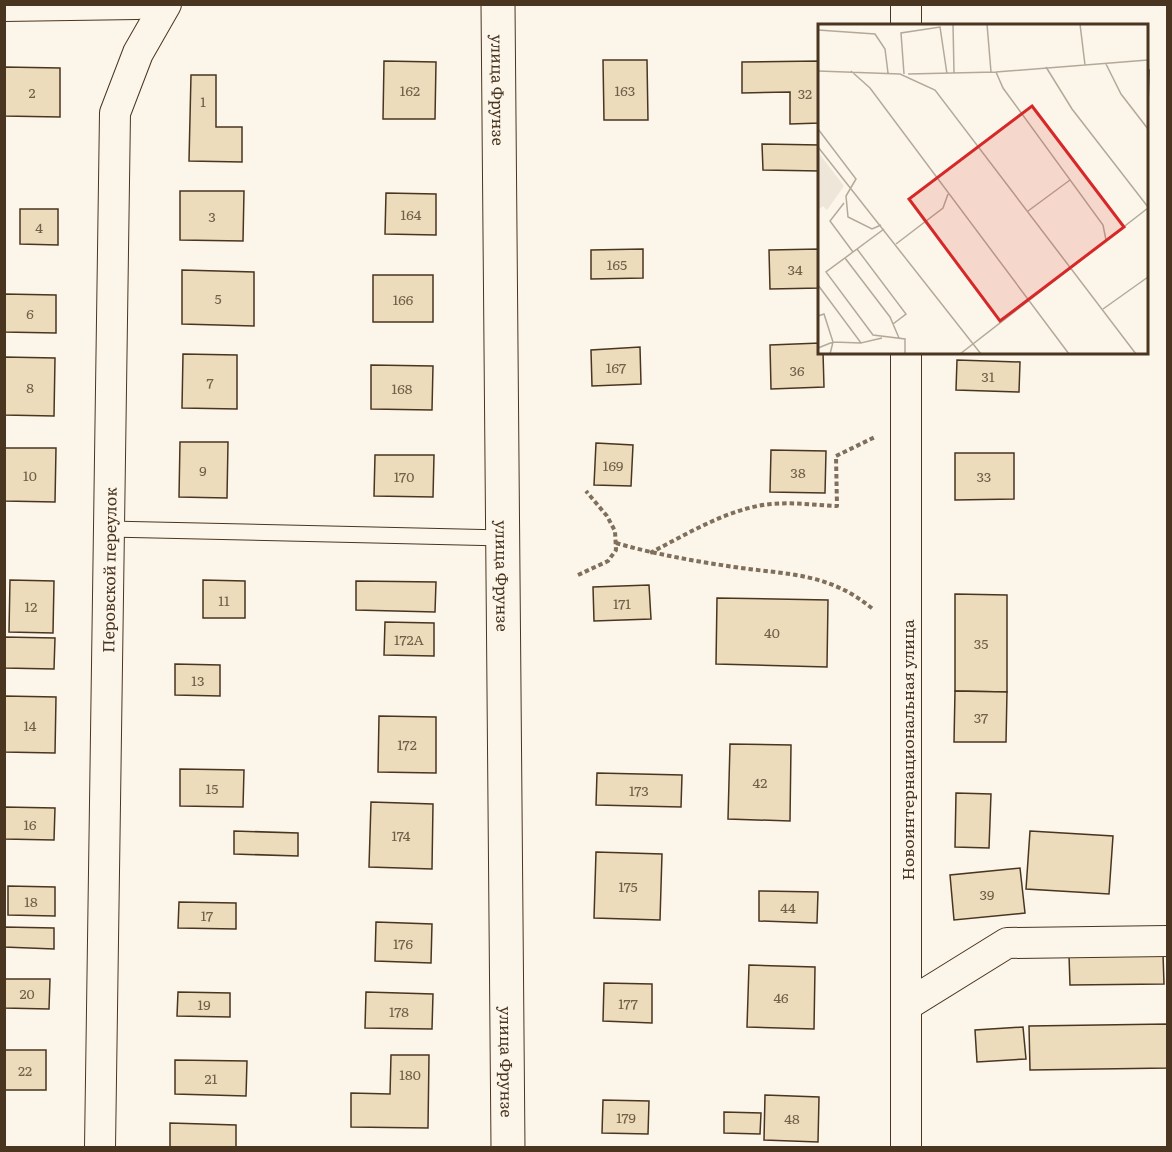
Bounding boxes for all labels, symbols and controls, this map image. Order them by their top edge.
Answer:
inset map [818,24,1148,354]
street label: улица Фрунзе [486,34,511,146]
house number: 162 [400,80,420,100]
house number: 163 [615,80,635,100]
house number: 2 [28,82,36,102]
house number: 32 [798,83,812,103]
house number: 1 [200,91,206,111]
house number: 164 [401,204,422,224]
house number: 3 [208,206,216,226]
house number: 4 [35,217,43,237]
house number: 165 [607,254,627,274]
house number: 34 [787,259,803,279]
house number: 5 [214,288,222,308]
house number: 166 [393,289,414,309]
house number: 6 [26,303,34,323]
house number: 167 [606,357,626,377]
house number: 36 [789,360,805,380]
house number: 31 [981,366,995,386]
house number: 7 [206,372,214,392]
house number: 8 [26,377,34,397]
house number: 168 [392,378,413,398]
house number: 169 [603,455,623,475]
house number: 9 [199,460,207,480]
house number: 38 [790,462,806,482]
house number: 10 [23,465,37,485]
house number: 170 [394,466,414,486]
house number: 33 [977,466,991,486]
street label: Перовской переулок [95,487,122,653]
street label: улица Фрунзе [491,520,515,632]
house number: 11 [218,590,230,610]
house number: 171 [613,593,631,613]
house number: 12 [25,596,37,616]
street label: Новоинтернациональная улица [895,619,919,881]
house number: 40 [764,622,780,642]
house number: 172А [394,629,425,649]
house number: 35 [974,633,988,653]
house number: 13 [191,670,205,690]
house number: 37 [974,707,988,727]
house number: 14 [24,715,37,735]
house number: 172 [397,734,417,754]
house number: 42 [753,772,767,792]
house number: 15 [206,778,218,798]
house number: 173 [629,780,649,800]
house number: 16 [23,814,37,834]
house number: 174 [391,825,411,845]
house number: 175 [618,876,638,896]
house number: 39 [980,884,994,904]
house number: 18 [24,891,38,911]
house number: 44 [780,897,796,917]
house number: 17 [201,905,213,925]
house number: 176 [393,933,413,953]
house number: 20 [19,983,35,1003]
house number: 46 [773,987,789,1007]
house number: 177 [618,993,638,1013]
house number: 19 [197,994,211,1014]
house number: 178 [389,1001,409,1021]
street label: улица Фрунзе [495,1006,520,1118]
house number: 22 [18,1060,32,1080]
house number: 180 [399,1064,421,1084]
house number: 21 [205,1068,218,1088]
house number: 179 [616,1107,636,1127]
house number: 48 [784,1108,800,1128]

